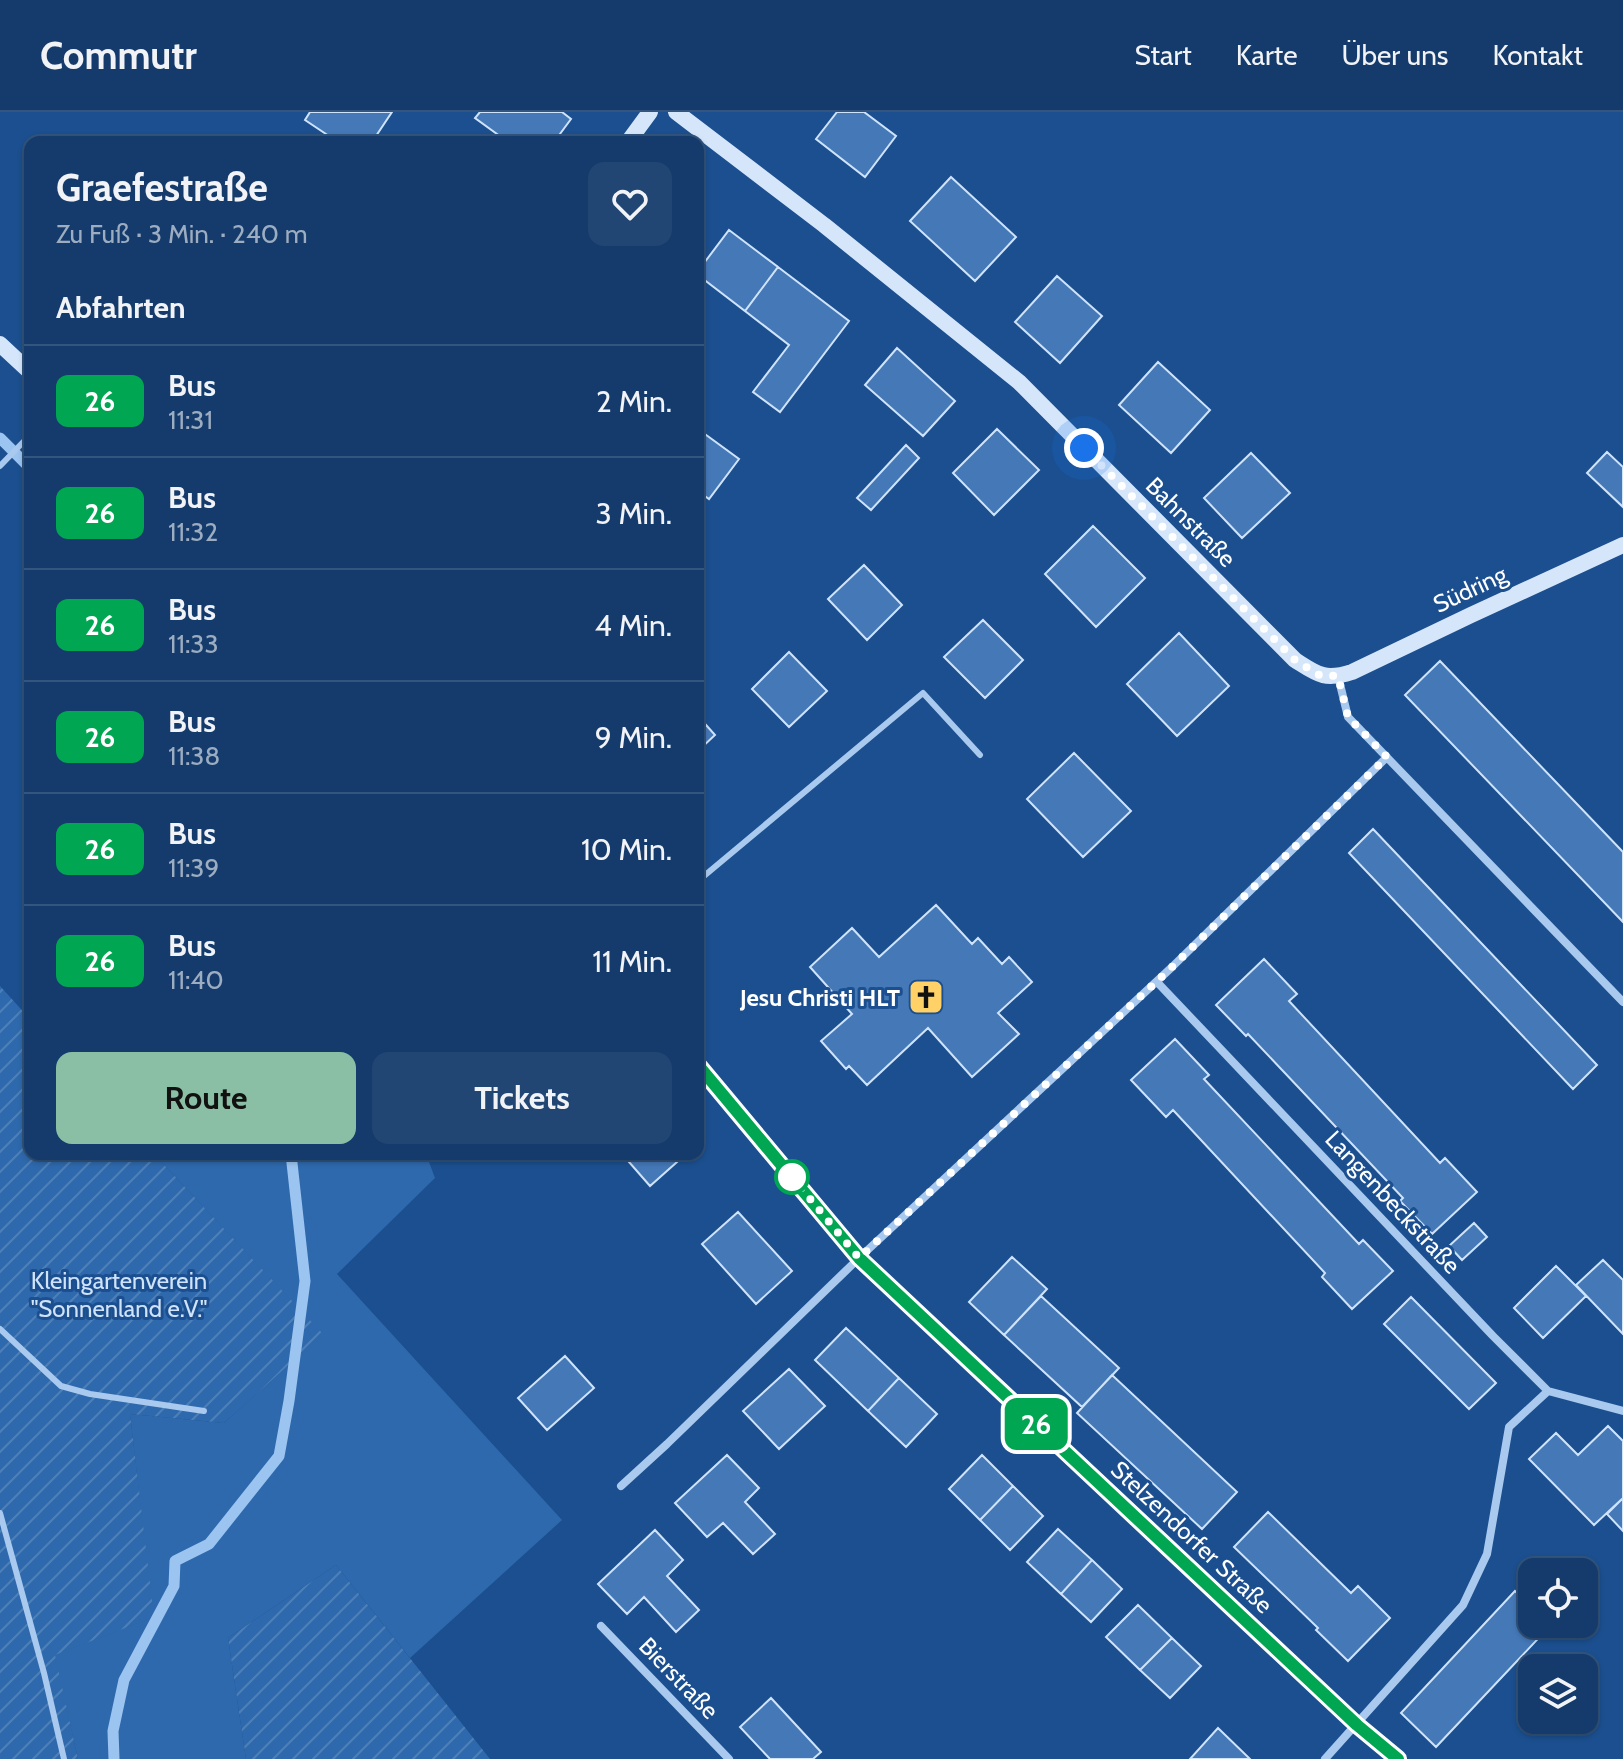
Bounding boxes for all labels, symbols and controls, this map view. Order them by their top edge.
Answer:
text: Commutr [40,32,197,79]
text: Start [1135,38,1192,72]
text: Karte [1236,38,1298,72]
text: Über uns [1342,38,1448,72]
text: Kontakt [1492,38,1583,72]
button: heart [588,162,672,246]
text: Graefestraße [56,164,268,211]
text: Zu Fuß · 3 Min. · 240 m [56,218,308,250]
text: Abfahrten [56,289,186,326]
text: Bus [168,367,216,404]
text: 2 Min. [596,383,672,420]
text: 26 [85,384,115,418]
text: 11:31 [168,404,213,436]
your location [1064,428,1104,468]
street label: Bahnstraße [1140,471,1242,573]
text: Bus [168,479,216,516]
text: 3 Min. [596,495,672,532]
text: 26 [85,496,115,530]
text: 11:32 [168,516,218,548]
street label: Südring [1429,559,1512,619]
text: Bus [168,591,216,628]
text: 4 Min. [594,607,672,644]
text: 26 [85,608,115,642]
text: 11:33 [168,628,219,660]
text: Bus [168,703,216,740]
text: 9 Min. [595,719,672,756]
text: 26 [85,720,115,754]
text: 11:38 [168,740,220,772]
text: Bus [168,815,216,852]
text: 10 Min. [581,831,672,868]
text: 26 [85,832,115,866]
text: 11:39 [168,852,219,884]
text: Bus [168,927,216,964]
text: 11 Min. [592,943,672,980]
text: 26 [85,944,115,978]
text: 11:40 [168,964,224,996]
church icon: Jesu Christi HLT [907,978,945,1016]
place label: Jesu Christi HLT [739,983,900,1012]
button: Route [56,1052,356,1144]
button: Tickets [372,1052,672,1144]
street label: Langenbeckstraße [1319,1125,1467,1279]
unlabelled marker [775,1160,809,1194]
park label: Kleingartenverein "Sonnenland e.V." [31,1266,207,1323]
line badge: 26 [1000,1398,1072,1450]
text: 26 [1021,1407,1051,1441]
street label: Stelzendorfer Straße [1105,1455,1279,1619]
map controls [1518,1558,1598,1734]
button: locate [1518,1558,1598,1638]
street label: Bierstraße [633,1631,725,1725]
button: layers [1518,1654,1598,1734]

